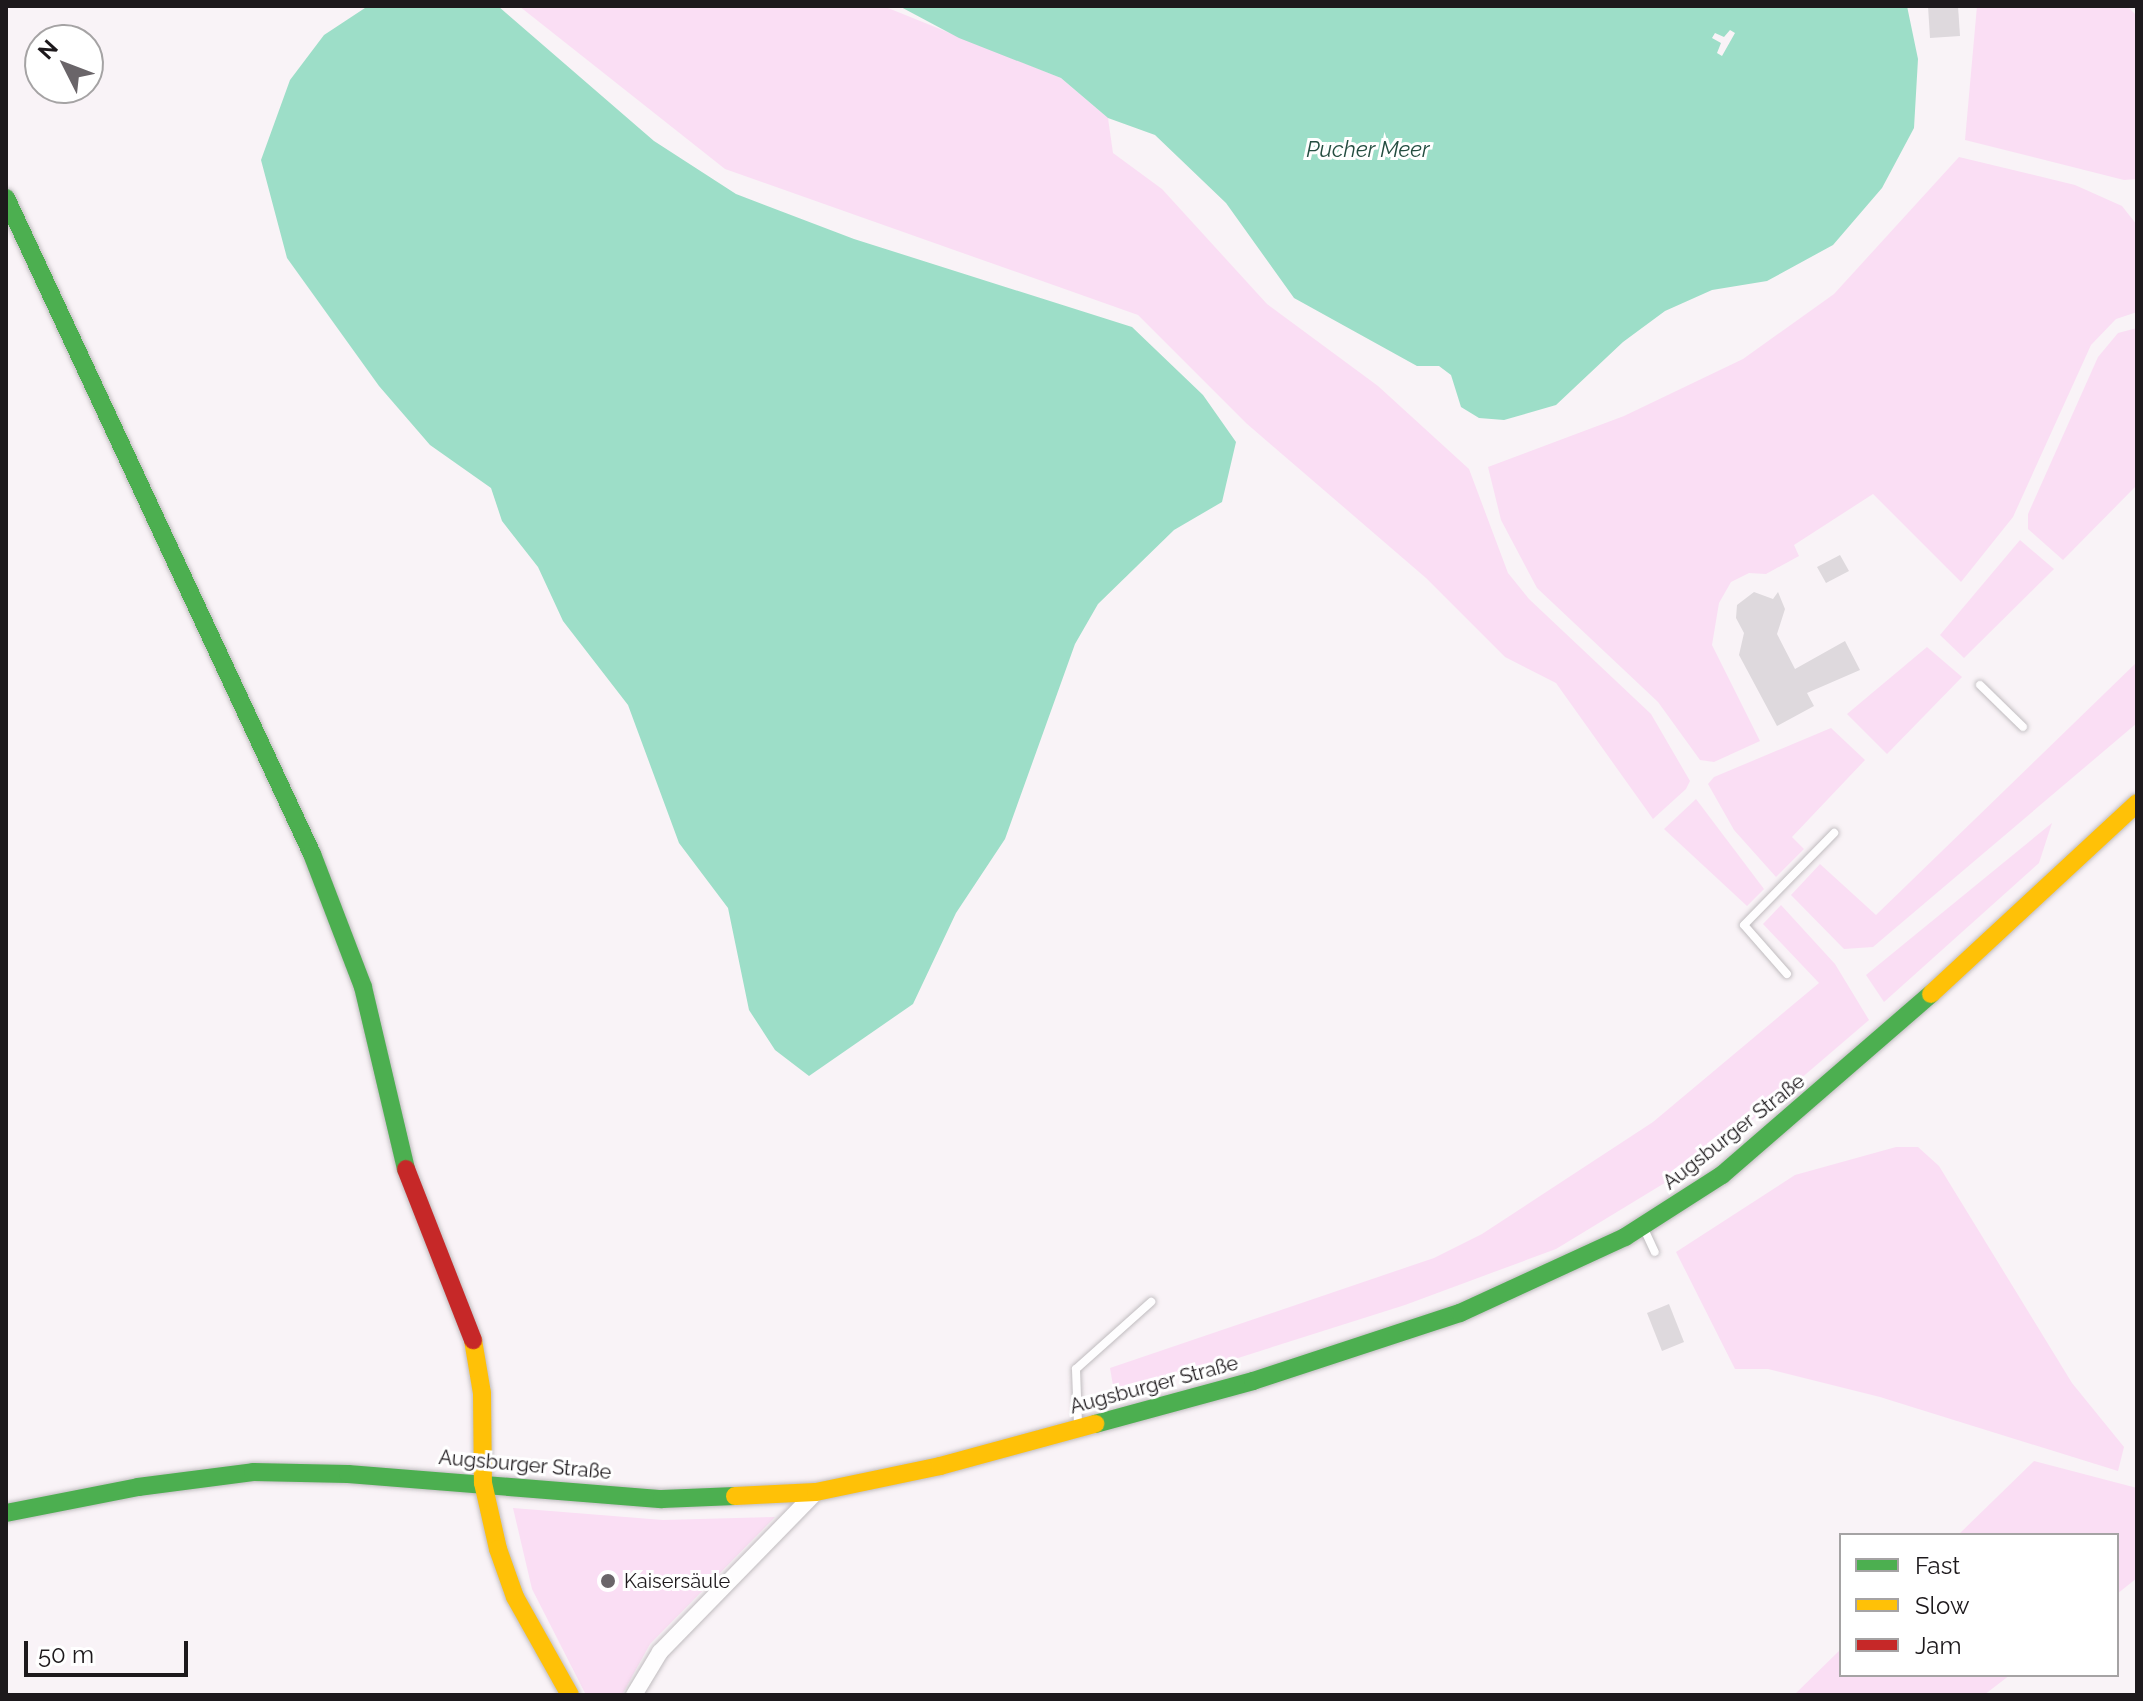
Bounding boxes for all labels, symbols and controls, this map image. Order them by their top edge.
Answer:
north arrow [24,24,104,104]
text: N [32,34,63,64]
water label: Pucher Meer [1306,137,1430,163]
street label: Augsburger Straße [1658,1069,1810,1195]
street label: Augsburger Straße [1067,1351,1241,1419]
street label: Augsburger Straße [437,1445,613,1485]
legend [1839,1533,2119,1677]
text: Fast [1915,1551,1960,1580]
place label: Kaisersäule [624,1569,730,1593]
marker: Kaisersäule [599,1572,617,1590]
text: Slow [1915,1591,1969,1620]
scale bar [28,1625,192,1675]
text: Jam [1915,1631,1961,1660]
text: 50 m [38,1640,94,1669]

